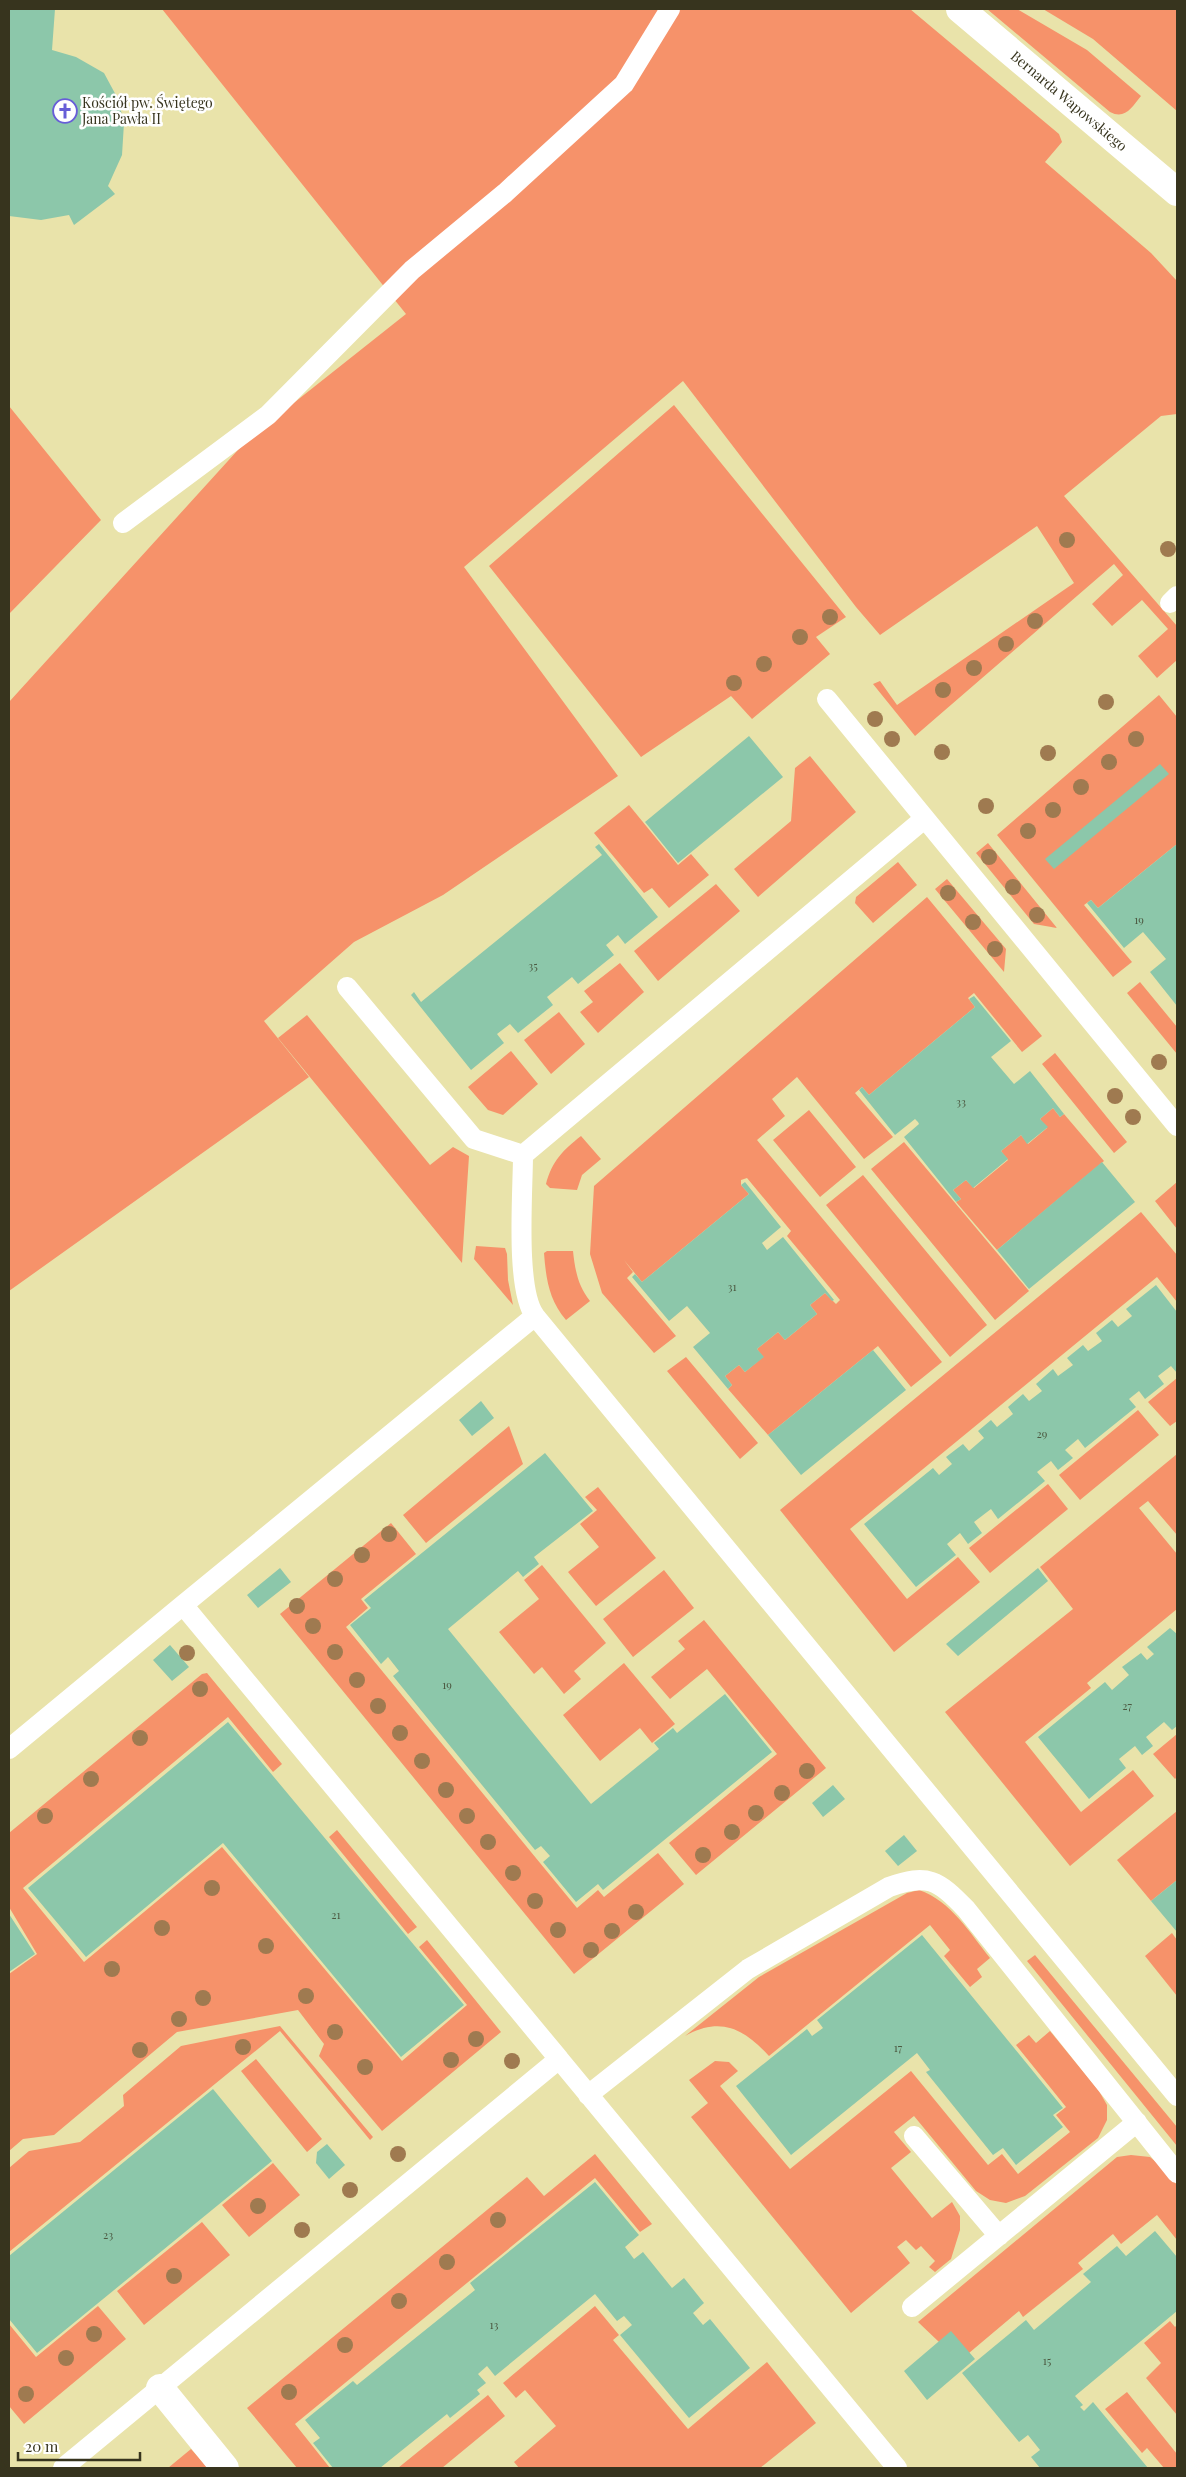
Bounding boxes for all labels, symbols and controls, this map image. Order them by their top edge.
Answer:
street label: Bernarda Wapowskiego [1007,46,1132,155]
place label: Kościół pw. Świętego Jana Pawła II [81,93,213,128]
church icon: Kościół pw. Świętego Jana Pawła II [52,98,78,124]
house number: 19 [1134,912,1144,927]
house number: 35 [528,958,538,973]
house number: 33 [956,1094,966,1109]
house number: 31 [727,1279,737,1294]
house number: 29 [1037,1426,1048,1441]
house number: 19 [442,1677,452,1692]
house number: 27 [1122,1698,1132,1713]
house number: 21 [331,1907,341,1922]
house number: 17 [894,2040,903,2055]
house number: 23 [103,2227,113,2242]
house number: 13 [490,2317,498,2332]
house number: 15 [1043,2353,1052,2368]
scale bar [18,2430,140,2462]
text: 20 m [25,2436,59,2456]

